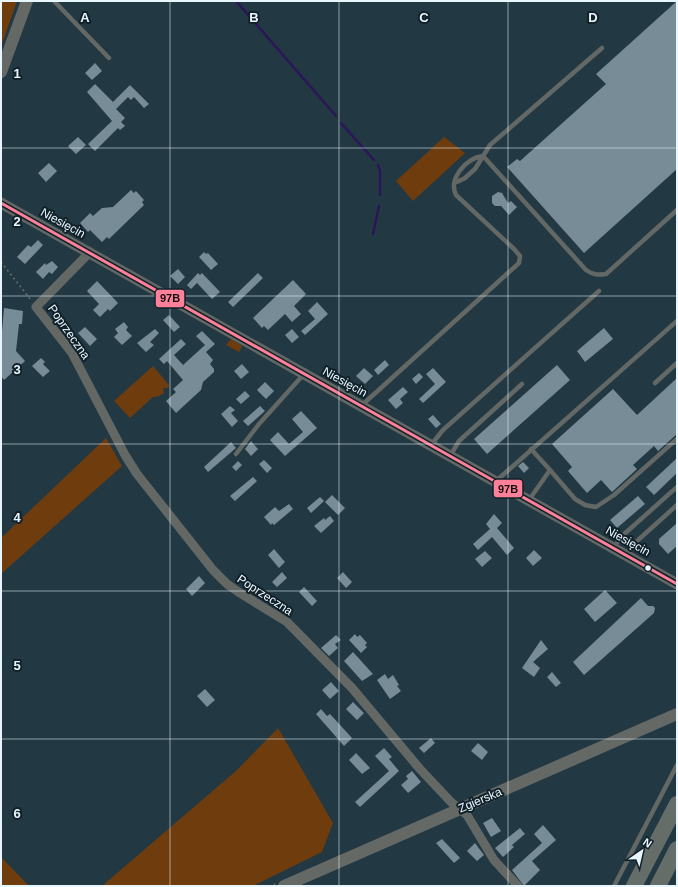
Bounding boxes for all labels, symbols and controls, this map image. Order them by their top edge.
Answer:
text: A [80,10,90,25]
text: B [249,10,259,25]
text: C [419,10,429,25]
text: D [588,10,598,25]
text: 1 [13,66,21,81]
street label: Niesięcin [38,205,88,241]
text: 2 [13,214,21,229]
line badge: 97B [155,289,185,308]
text: 97B [160,292,180,304]
street label: Poprzeczna [45,302,93,362]
text: 3 [13,362,21,377]
street label: Niesięcin [320,364,370,400]
line badge: 97B [493,479,523,498]
text: 97B [498,483,518,495]
text: 4 [13,510,21,525]
street label: Niesięcin [603,523,653,559]
unlabelled marker [643,563,653,573]
street label: Poprzeczna [235,572,296,618]
text: 5 [13,658,21,673]
street label: Zgierska [456,784,504,815]
text: 6 [13,806,21,821]
north arrow [622,831,662,871]
text: N [641,836,654,850]

